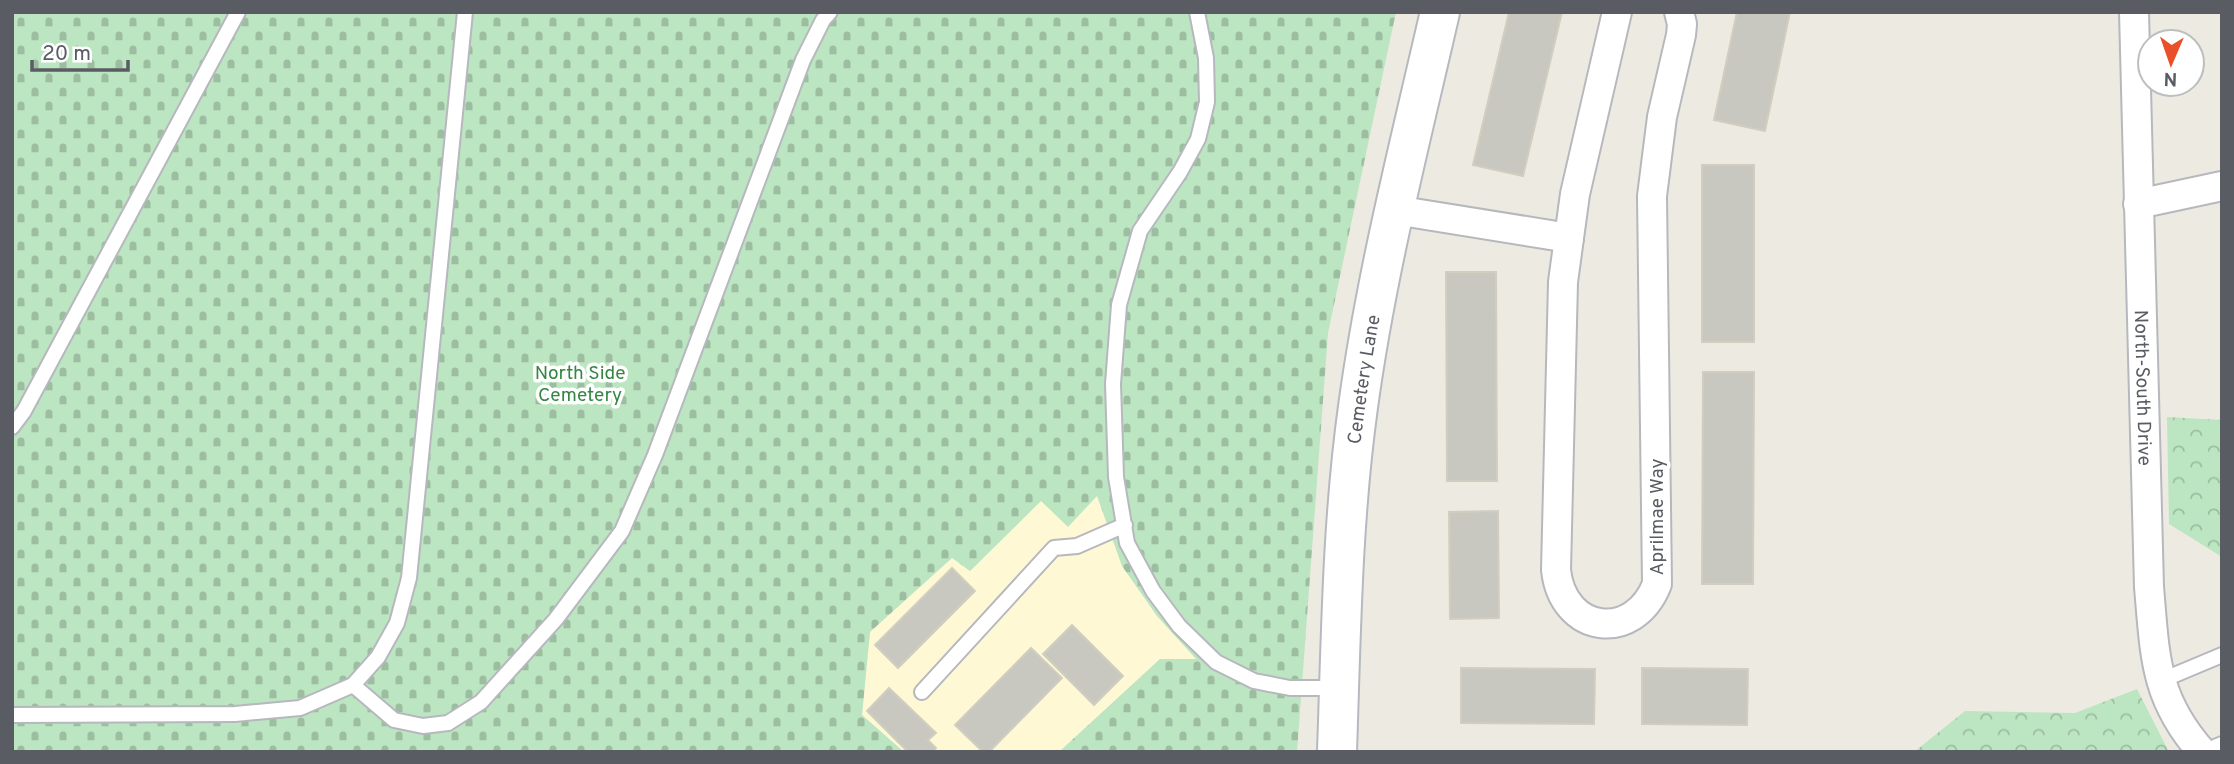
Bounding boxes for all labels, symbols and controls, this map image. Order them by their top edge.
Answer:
scale bar [32,28,128,72]
north arrow [2136,28,2206,98]
text: 20 m [42,41,91,68]
text: N [2163,66,2178,90]
street label: North-South Drive [2128,310,2156,466]
street label: Cemetery Lane [1343,313,1387,446]
park label: North Side Cemetery [535,362,625,408]
street label: Aprilmae Way [1646,459,1670,575]

